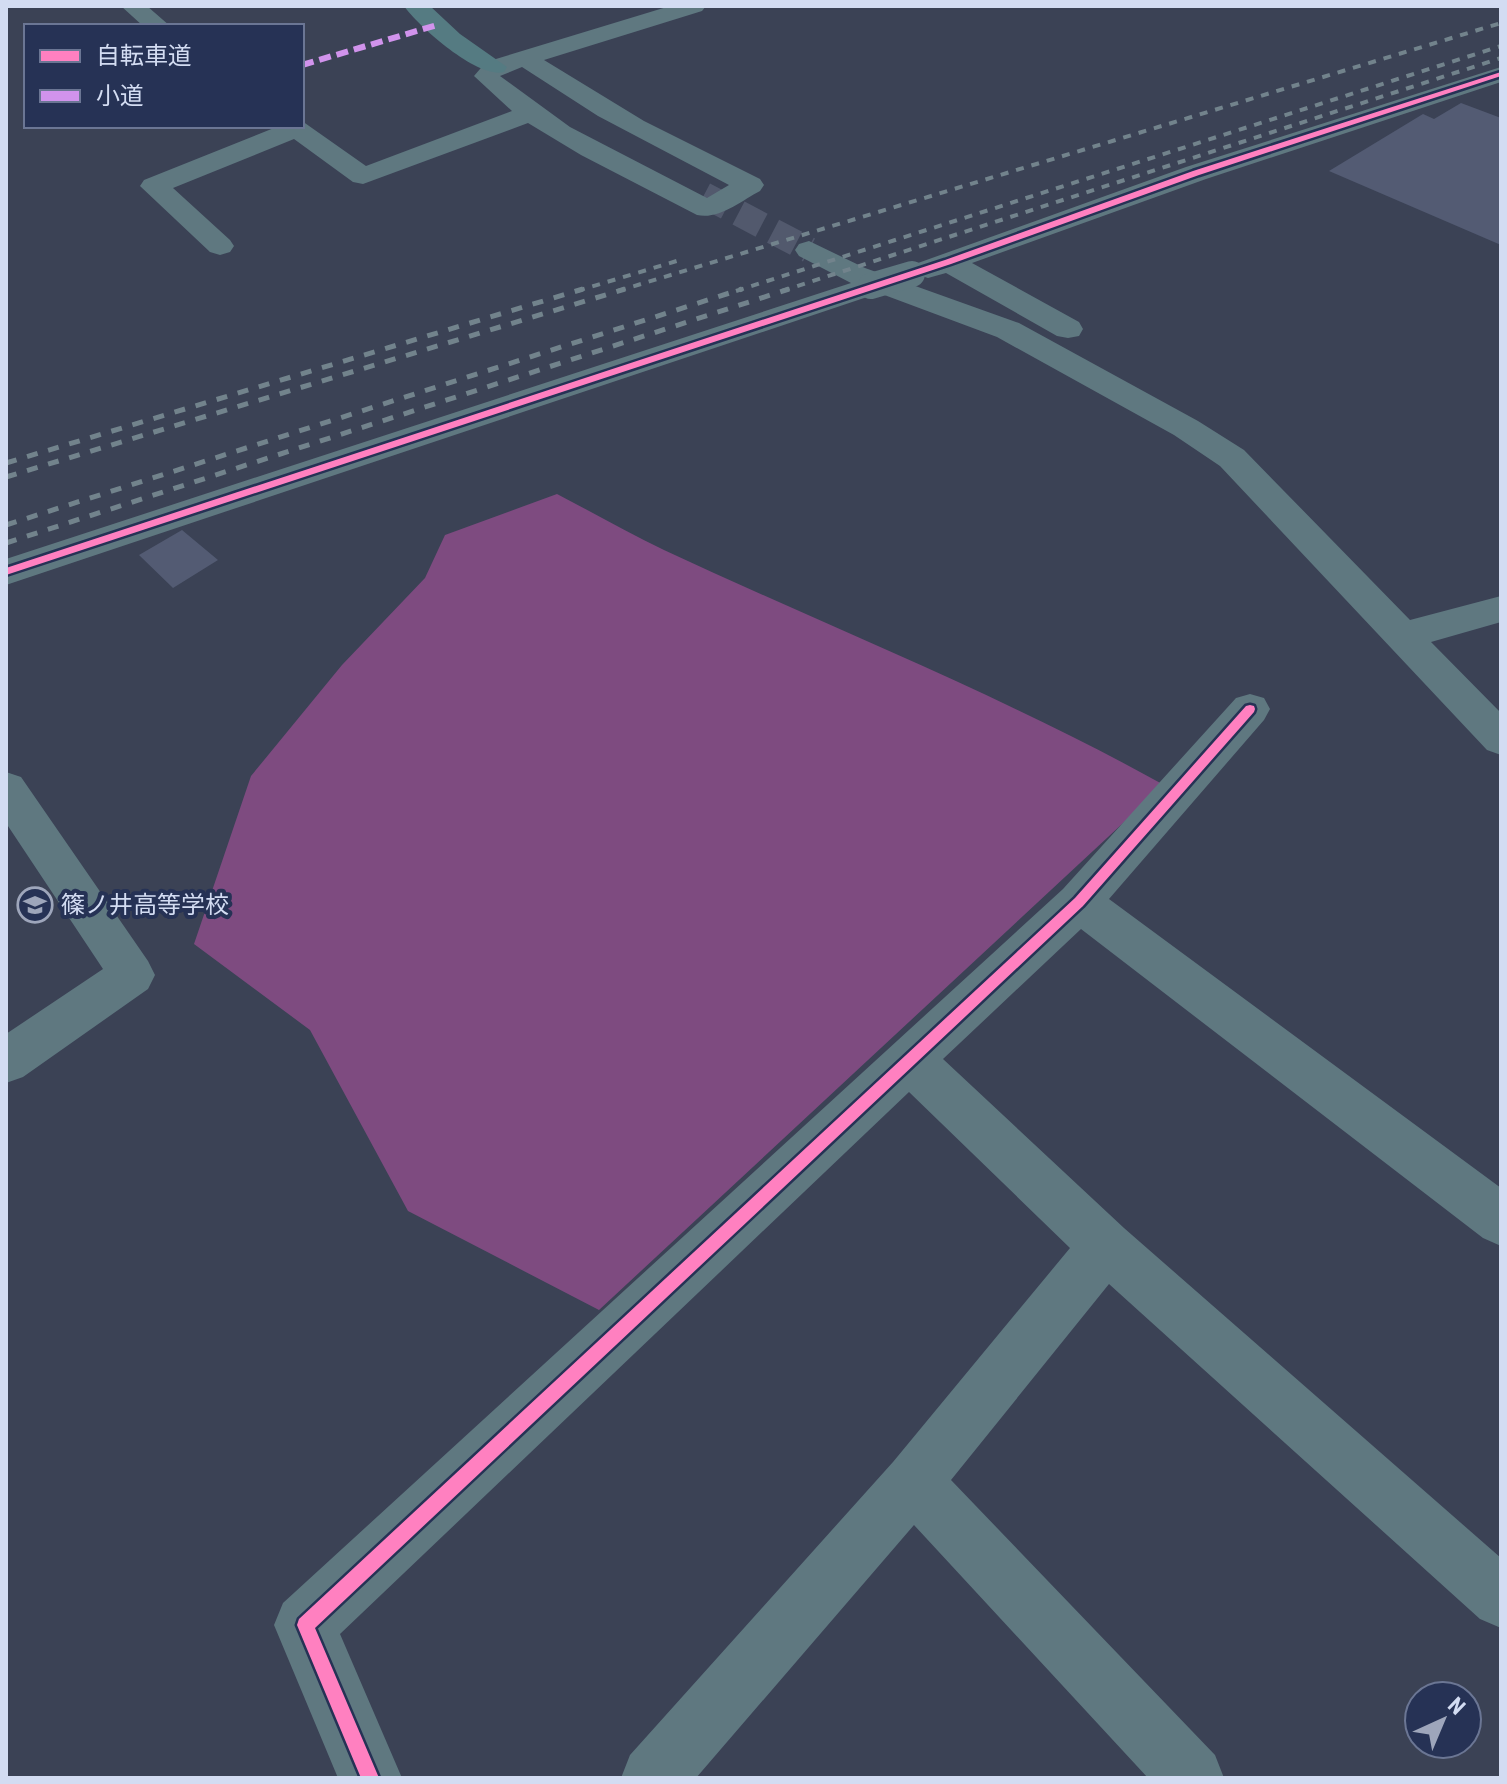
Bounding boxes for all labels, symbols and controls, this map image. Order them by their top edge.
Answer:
legend [24,24,304,128]
text: 自転車道 [96,42,192,70]
text: 小道 [96,82,144,110]
school or university icon: 篠ノ井高等学校 [16,886,54,924]
place label: 篠ノ井高等学校 [61,891,229,919]
north arrow [1403,1680,1483,1760]
text: N [1443,1692,1470,1720]

